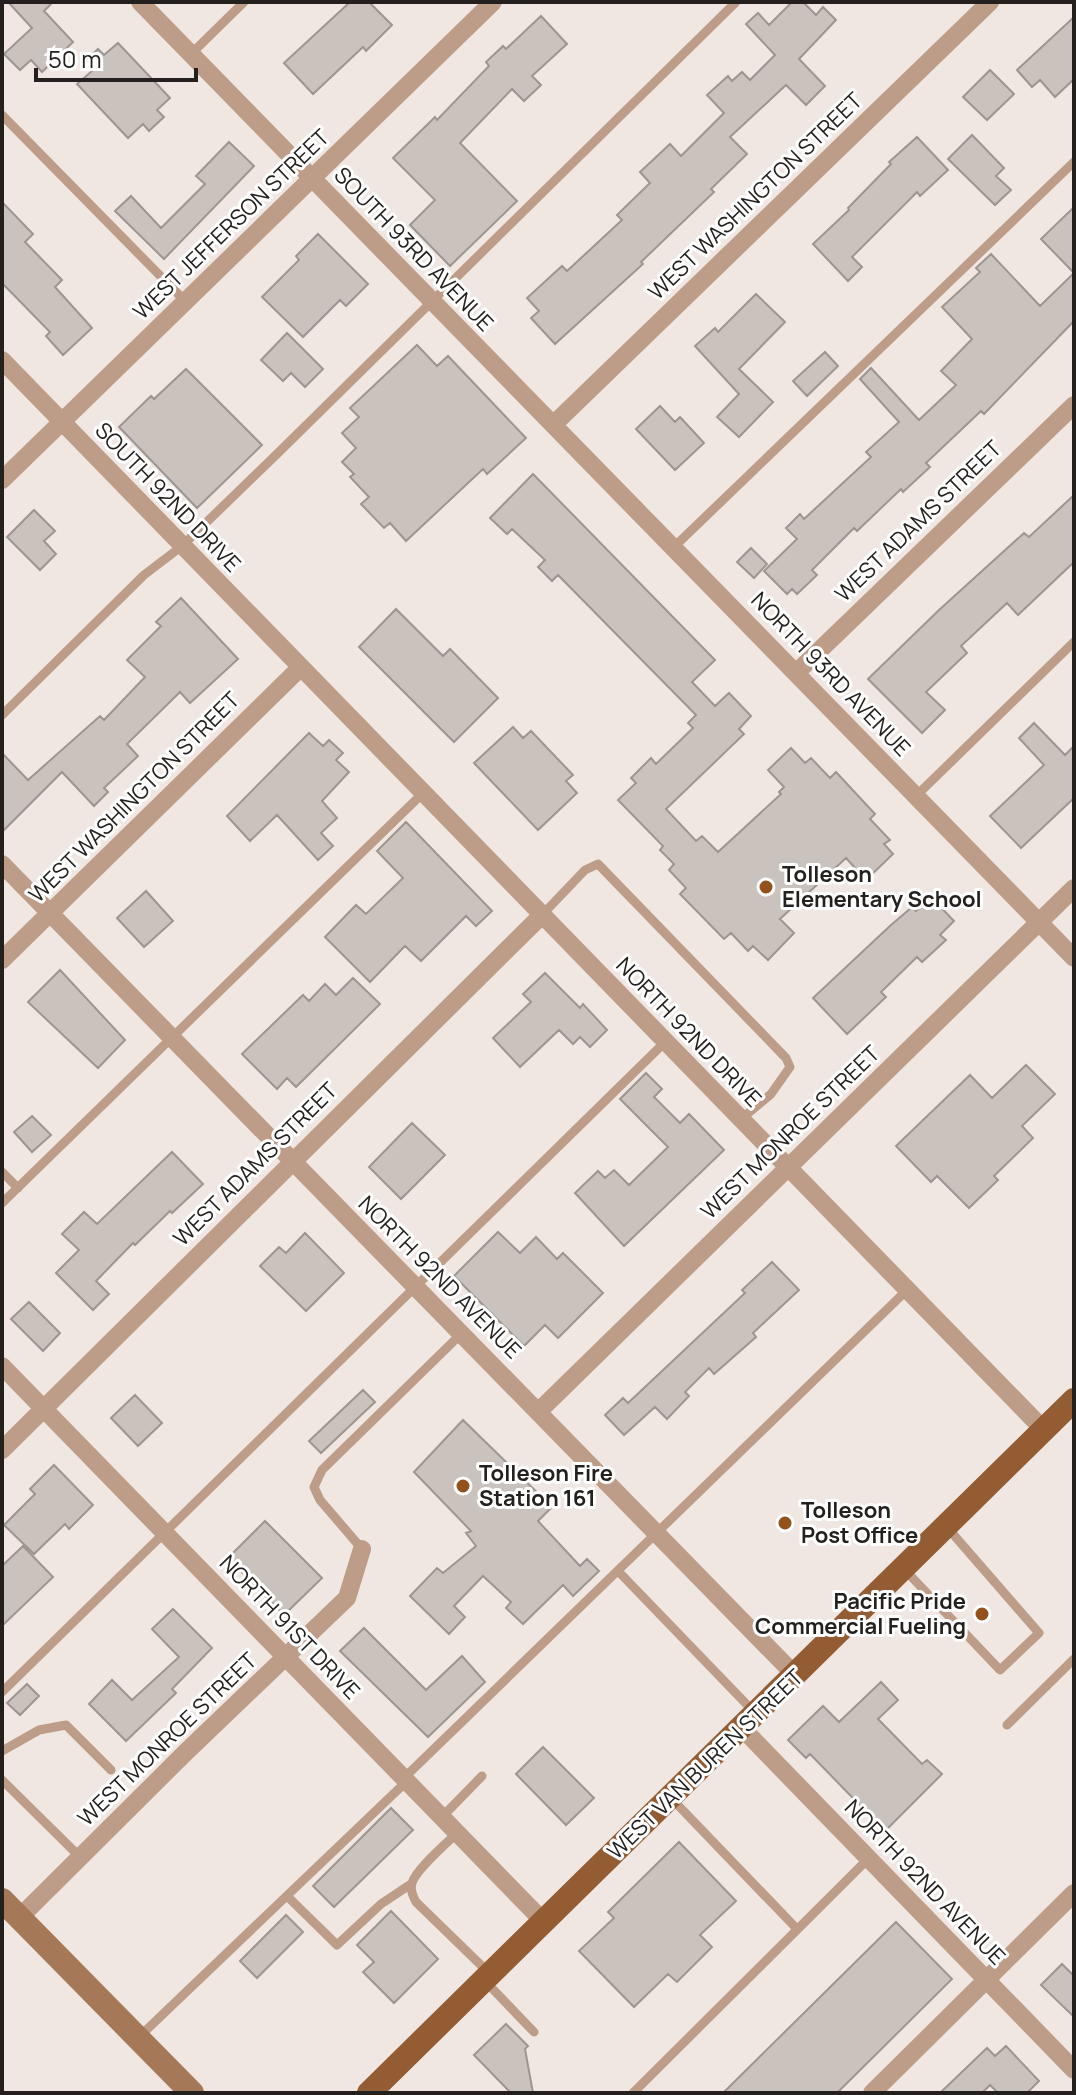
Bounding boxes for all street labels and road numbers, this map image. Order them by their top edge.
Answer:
street label: WEST WASHINGTON STREET [641,86,869,306]
street label: WEST JEFFERSON STREET [126,122,336,326]
street label: SOUTH 93RD AVENUE [328,160,500,338]
street label: SOUTH 92ND DRIVE [89,416,247,578]
street label: WEST ADAMS STREET [828,434,1008,608]
street label: NORTH 93RD AVENUE [745,585,917,763]
street label: WEST WASHINGTON STREET [22,685,246,909]
street label: NORTH 92ND DRIVE [610,951,768,1113]
street label: WEST MONROE STREET [694,1039,886,1225]
street label: WEST ADAMS STREET [166,1075,344,1253]
street label: NORTH 92ND AVENUE [352,1189,528,1365]
street label: NORTH 91ST DRIVE [213,1548,367,1706]
street label: WEST MONROE STREET [71,1646,263,1832]
street label: WEST VAN BUREN STREET [600,1662,810,1866]
street label: NORTH 92ND AVENUE [838,1793,1012,1971]

